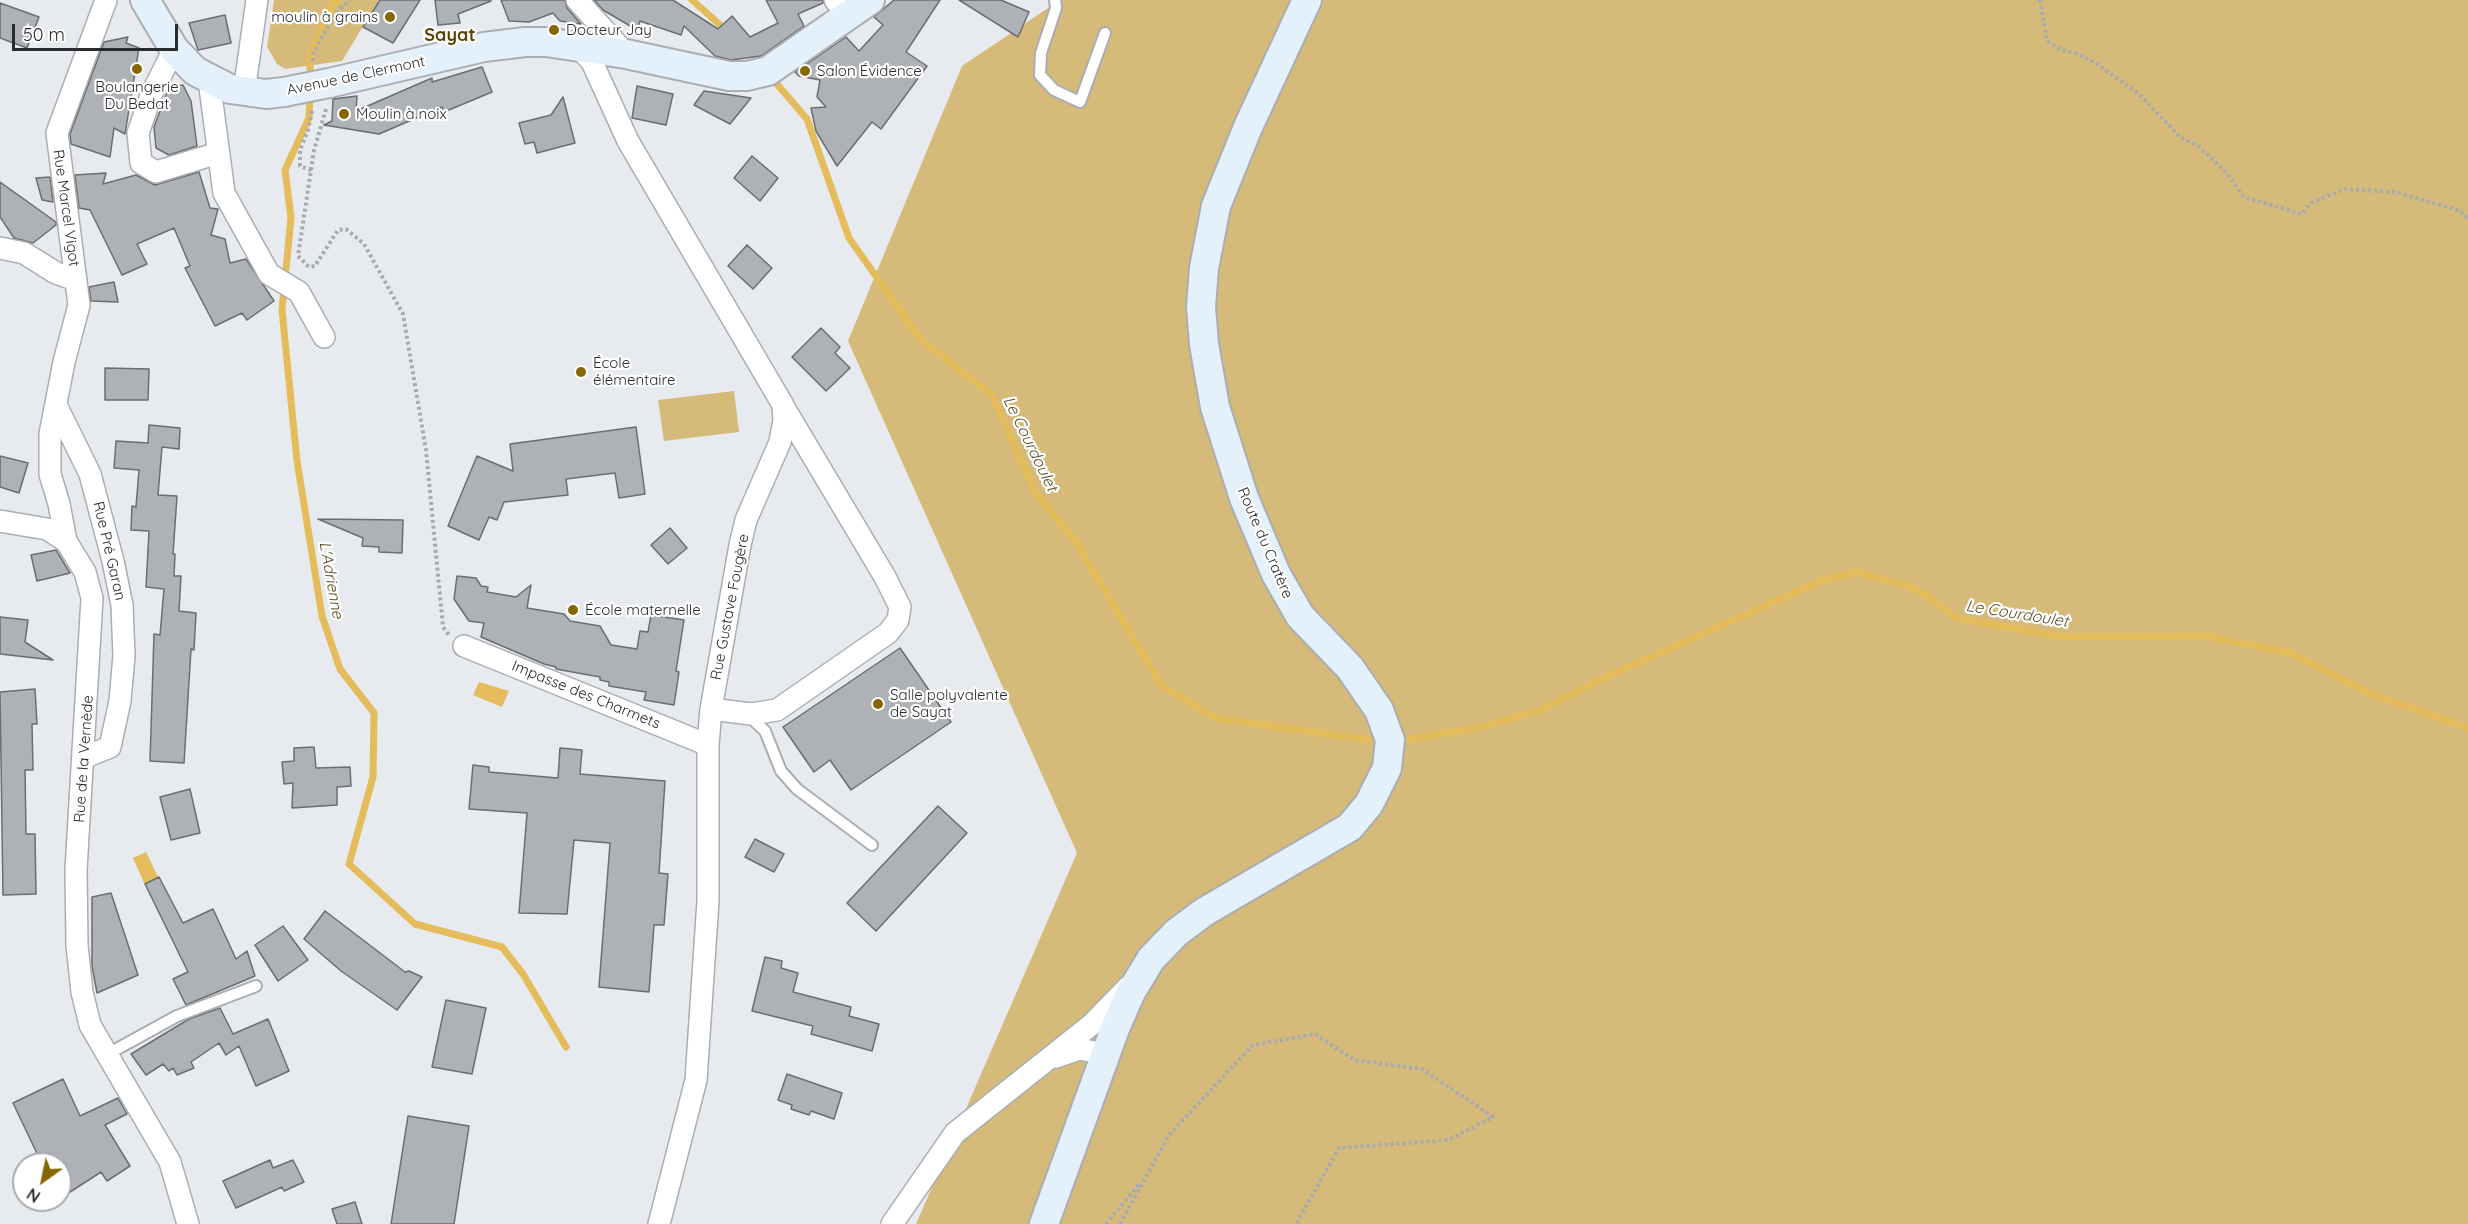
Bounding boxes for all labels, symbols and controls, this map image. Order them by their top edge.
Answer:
place label: moulin à grains [271,8,378,26]
marker: moulin à grains [383,10,397,24]
scale bar [15,12,182,50]
place label: Docteur Jay [566,21,652,39]
text: 50 m [23,23,65,46]
marker: Docteur Jay [547,23,561,37]
district label: Sayat [424,25,476,47]
street label: Avenue de Clermont [285,53,427,99]
marker: Boulangerie Du Bedat [130,62,144,76]
place label: Salon Évidence [817,62,922,80]
marker: Salon Évidence [798,64,812,78]
place label: Boulangerie Du Bedat [95,78,179,113]
place label: Moulin à noix [356,105,447,123]
marker: Moulin à noix [337,107,351,121]
street label: Rue Marcel Vigot [49,148,83,268]
place label: École élémentaire [593,354,675,389]
marker: École élémentaire [574,365,588,379]
water label: Le Courdoulet [999,393,1061,495]
street label: Route du Cratère [1233,485,1297,601]
street label: Rue Pré Garan [89,500,129,602]
street label: Rue Gustave Fougère [707,532,753,682]
water label: L'Adrienne [315,540,347,620]
water label: Le Courdoulet [1964,596,2070,632]
place label: École maternelle [585,601,701,619]
marker: École maternelle [566,603,580,617]
street label: Impasse des Charmets [509,657,663,733]
place label: Salle polyvalente de Sayat [890,686,1008,721]
street label: Rue de la Vernède [71,695,97,823]
marker: Salle polyvalente de Sayat [871,697,885,711]
north arrow [12,1152,72,1212]
text: N [23,1184,44,1207]

